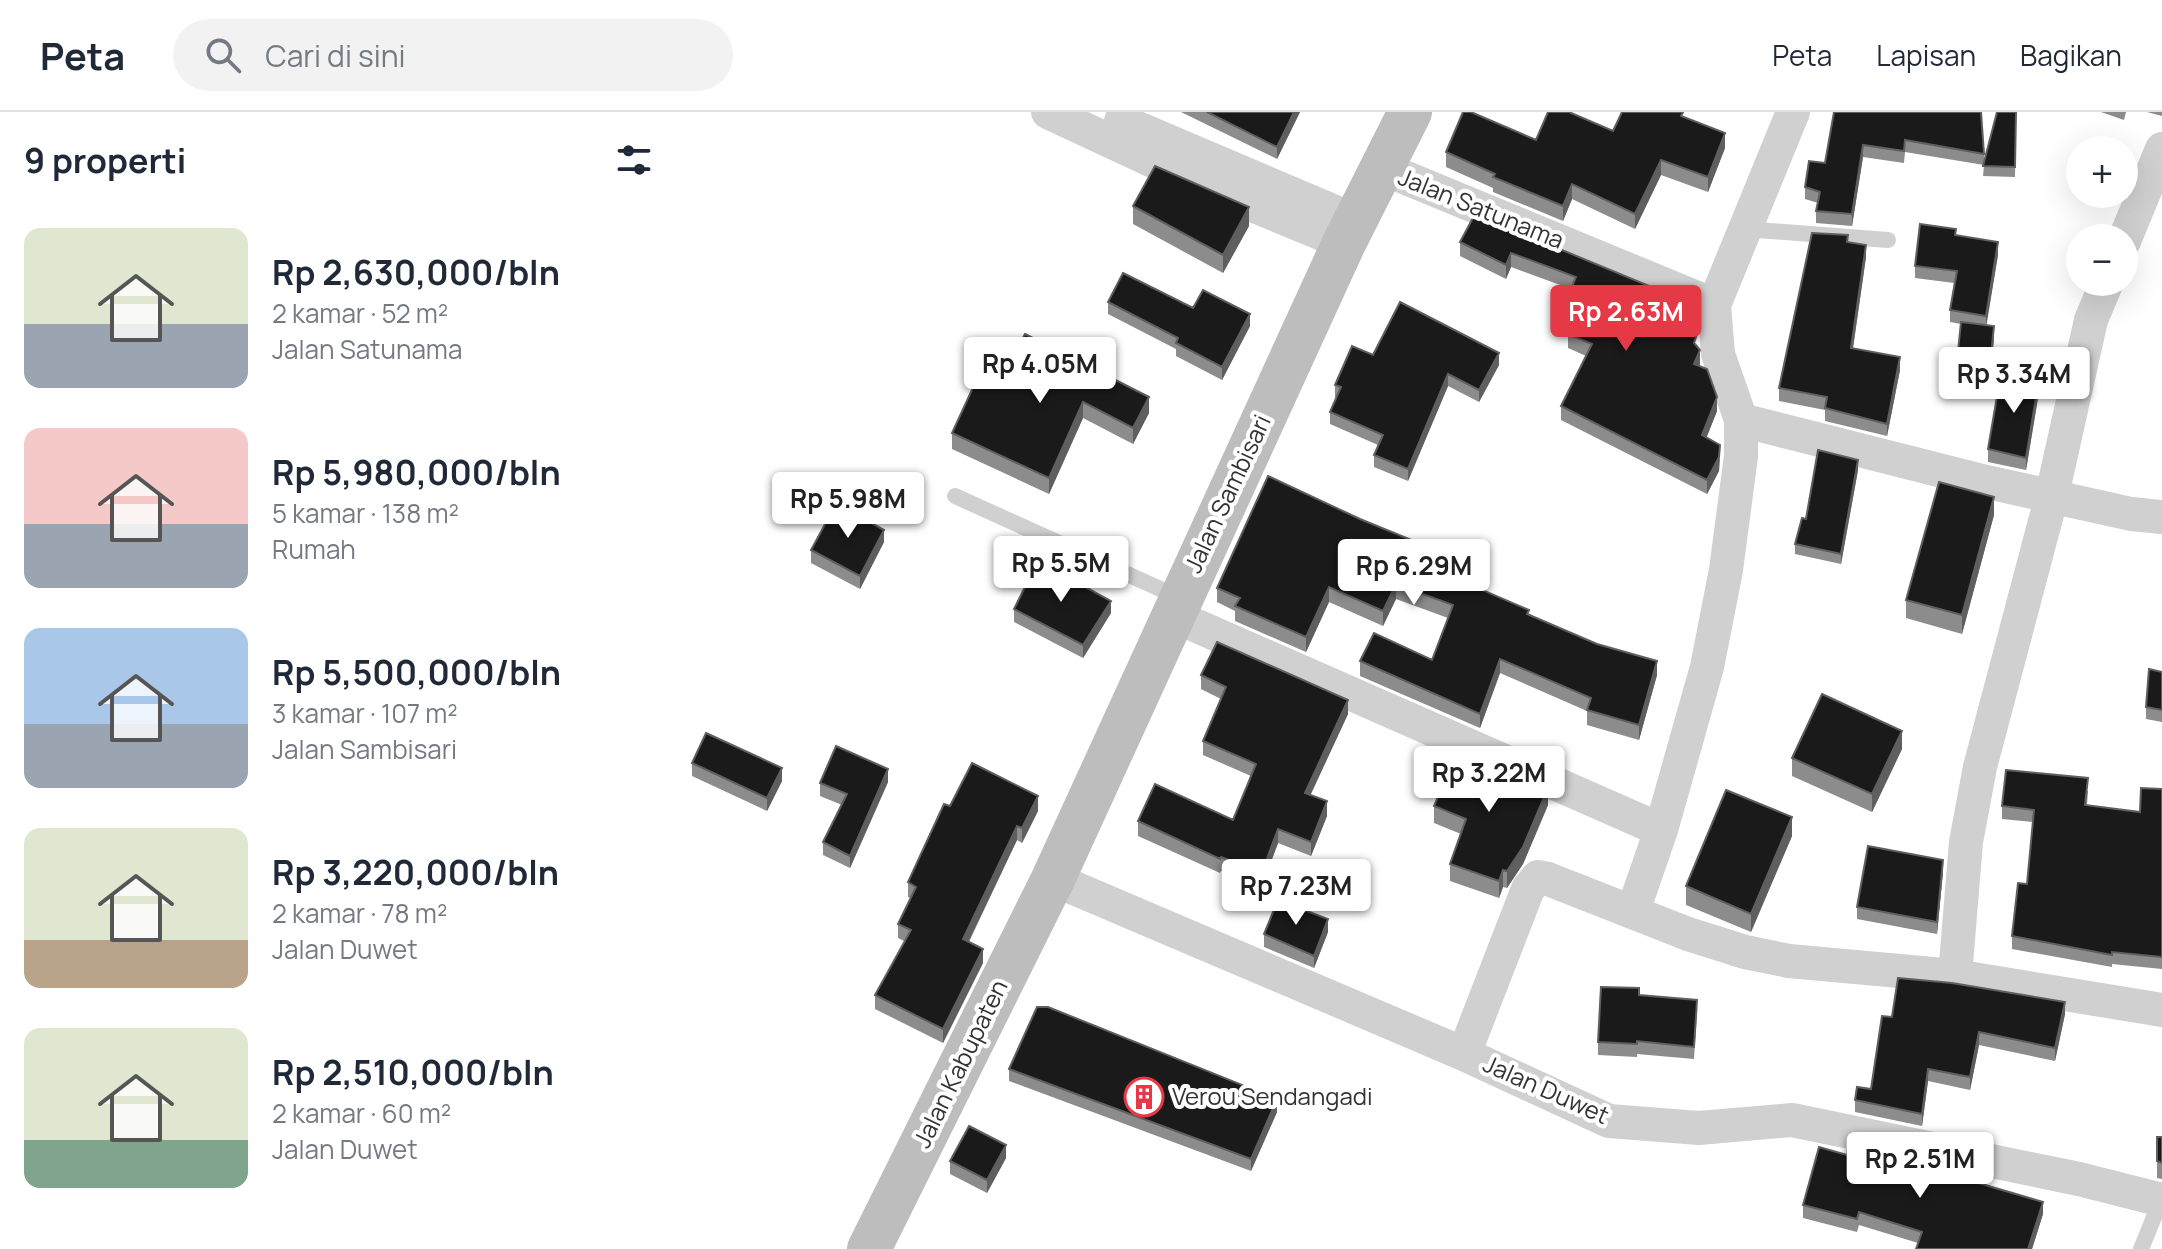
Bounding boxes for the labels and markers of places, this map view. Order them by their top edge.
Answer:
pin: Rp 2.63M [1543,285,1709,353]
pin: Rp 4.05M [957,337,1123,405]
pin: Rp 3.34M [1931,347,2097,415]
pin: Rp 5.98M [765,472,931,540]
pin: Rp 5.5M [987,536,1135,604]
pin: Rp 6.29M [1331,539,1497,607]
pin: Rp 3.22M [1406,746,1572,814]
pin: Rp 7.23M [1213,859,1379,927]
building icon: Verou Sendangadi [1123,1076,1165,1118]
place label: Verou Sendangadi [1172,1079,1373,1112]
pin: Rp 2.51M [1837,1132,2003,1200]

